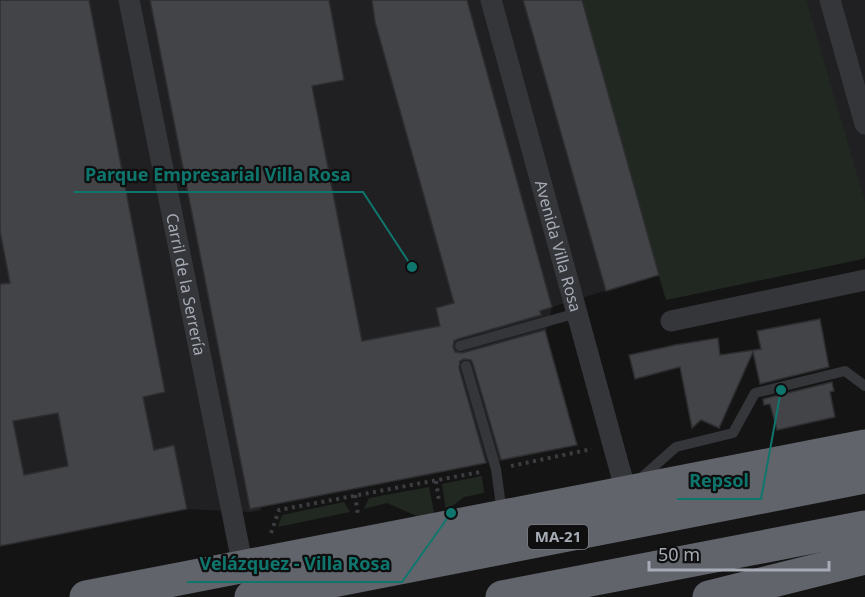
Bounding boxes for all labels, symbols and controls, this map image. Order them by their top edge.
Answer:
callout: Parque Empresarial Villa Rosa [74,156,363,192]
text: Parque Empresarial Villa Rosa [85,162,351,186]
street label: Avenida Villa Rosa [530,177,587,314]
street label: Carril de la Serrería [161,211,211,357]
callout: Repsol [677,463,761,499]
text: Repsol [689,468,749,492]
road number: MA-21 [528,525,588,549]
scale bar [649,534,829,572]
text: 50 m [658,542,700,566]
callout: Velázquez - Villa Rosa [187,546,402,582]
text: Velázquez - Villa Rosa [200,551,390,575]

